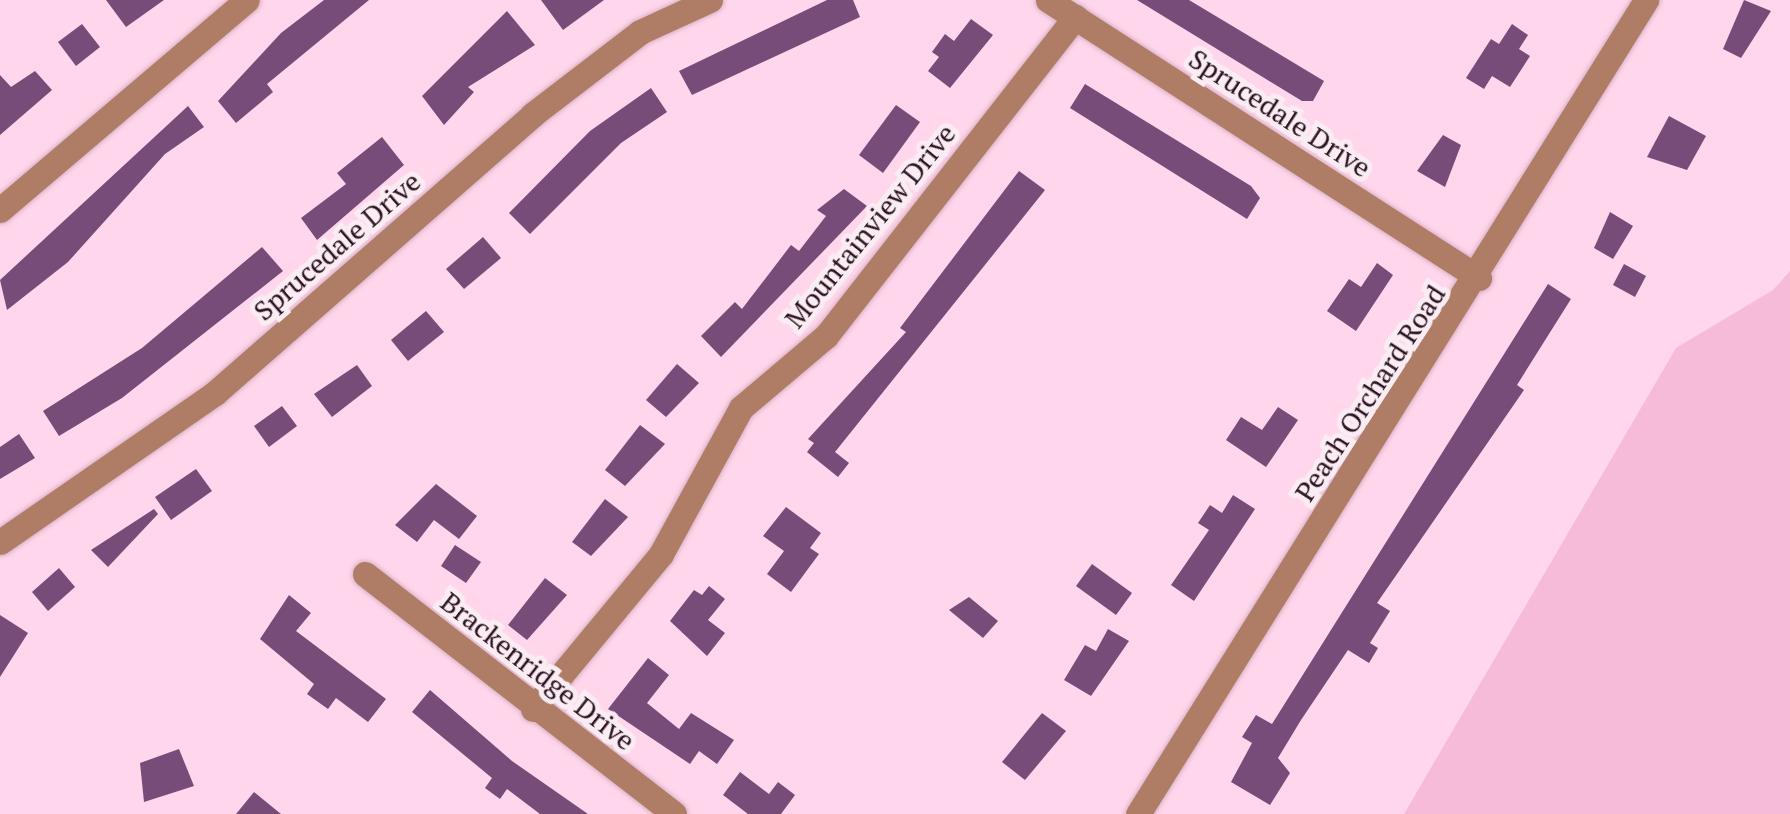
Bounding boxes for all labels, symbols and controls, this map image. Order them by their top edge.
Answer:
street label: Sprucedale Drive [1183,42,1377,184]
street label: Mountainview Drive [777,117,963,335]
street label: Sprucedale Drive [247,164,427,328]
street label: Peach Orchard Road [1288,279,1452,507]
street label: Brackenridge Drive [434,585,642,757]

